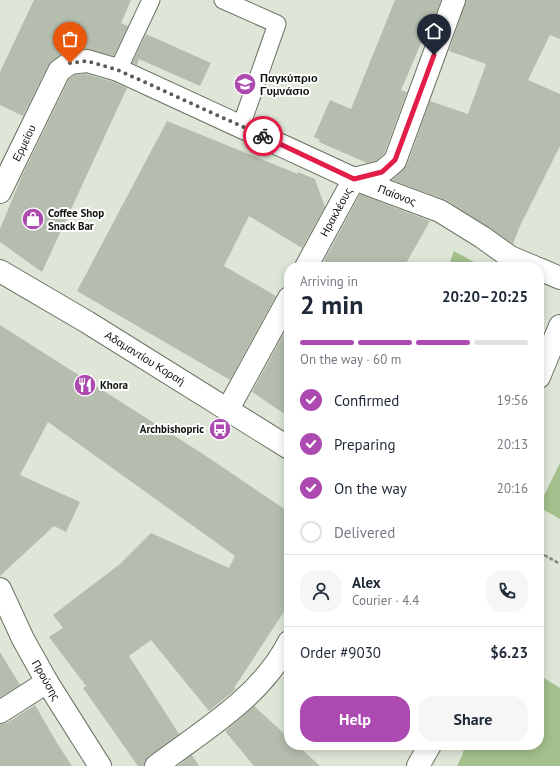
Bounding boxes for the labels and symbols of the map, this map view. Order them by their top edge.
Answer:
pin [417,14,451,55]
pin [53,22,87,63]
school or university icon: Παγκύπριο Γυμνάσιο [232,71,258,97]
place label: Παγκύπριο Γυμνάσιο [260,71,318,98]
courier [243,116,283,156]
street label: Ερμείου [9,122,39,164]
street label: Παίονος [376,181,418,209]
street label: Ηρακλέους [317,185,355,239]
shop icon: Coffee Shop Snack Bar [20,206,46,232]
place label: Coffee Shop Snack Bar [48,206,104,233]
street label: Αδαμαντίου Κοραή [102,328,188,388]
restaurant icon: Khora [72,372,98,398]
place label: Khora [100,378,128,392]
bus stop icon: Archbishopric [207,416,233,442]
place label: Archbishopric [140,422,204,436]
street label: Προύσης [29,657,63,703]

